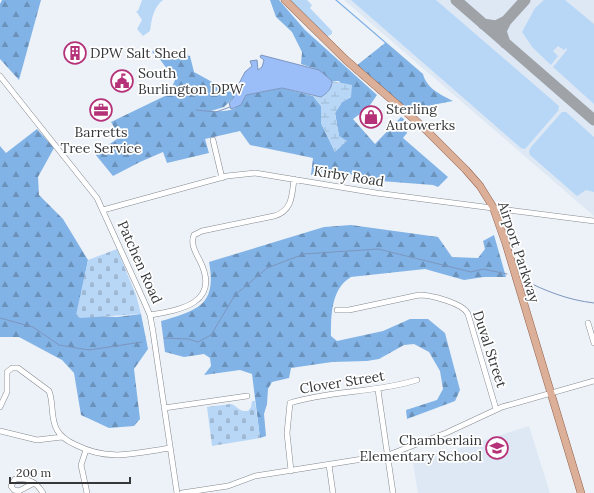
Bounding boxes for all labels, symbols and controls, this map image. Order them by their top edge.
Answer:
building icon: DPW Salt Shed [62,40,88,66]
place label: DPW Salt Shed [90,44,187,62]
place label: South Burlington DPW [138,64,245,98]
public building icon: South Burlington DPW [109,68,135,94]
office icon: Barretts Tree Service [88,97,114,123]
place label: Sterling Autowerks [385,100,455,134]
shop icon: Sterling Autowerks [358,104,384,130]
place label: Barretts Tree Service [60,123,142,157]
street label: Kirby Road [312,162,386,190]
street label: Airport Parkway [494,198,544,305]
street label: Patchen Road [114,218,166,306]
street label: Duval Street [469,308,511,390]
street label: Clover Street [298,366,386,398]
place label: Chamberlain Elementary School [359,431,482,465]
school or university icon: Chamberlain Elementary School [484,435,510,461]
scale bar [10,459,130,485]
text: 200 m [16,465,52,480]

